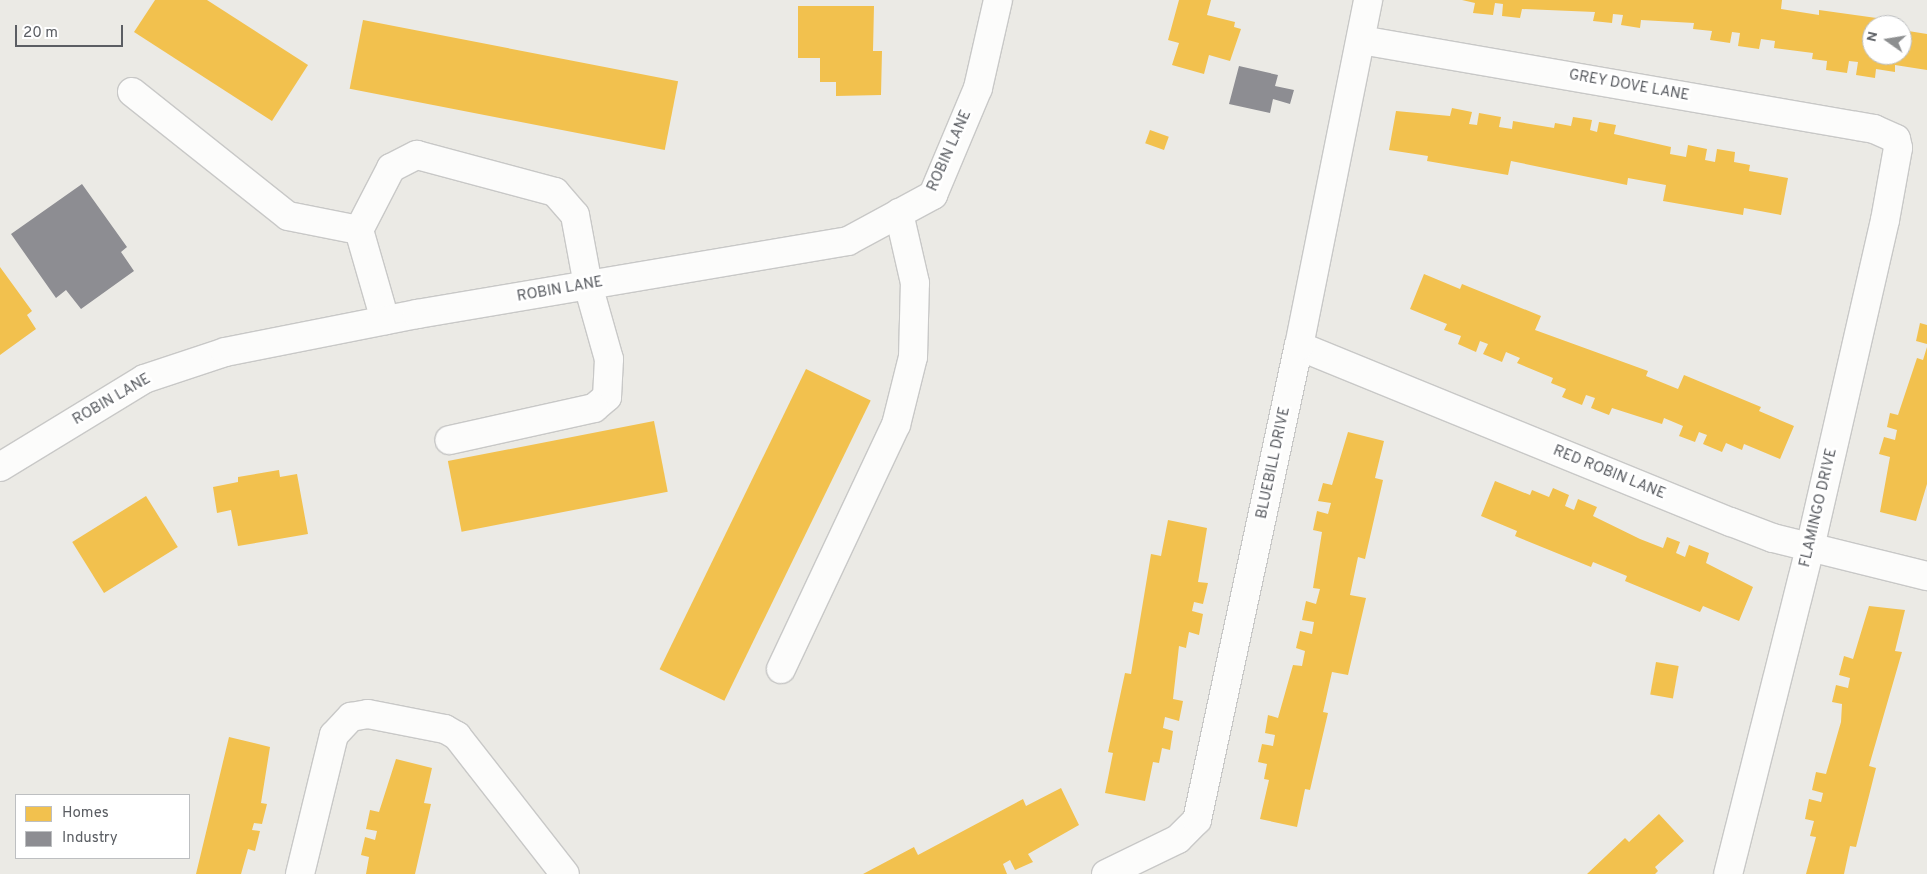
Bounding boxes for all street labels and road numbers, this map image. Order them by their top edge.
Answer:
street label: GREY DOVE LANE [1567,66,1691,106]
street label: ROBIN LANE [924,108,976,194]
street label: ROBIN LANE [516,274,604,306]
street label: ROBIN LANE [70,370,154,430]
street label: BLUEBILL DRIVE [1253,405,1295,521]
street label: RED ROBIN LANE [1550,442,1668,504]
street label: FLAMINGO DRIVE [1797,447,1841,569]

